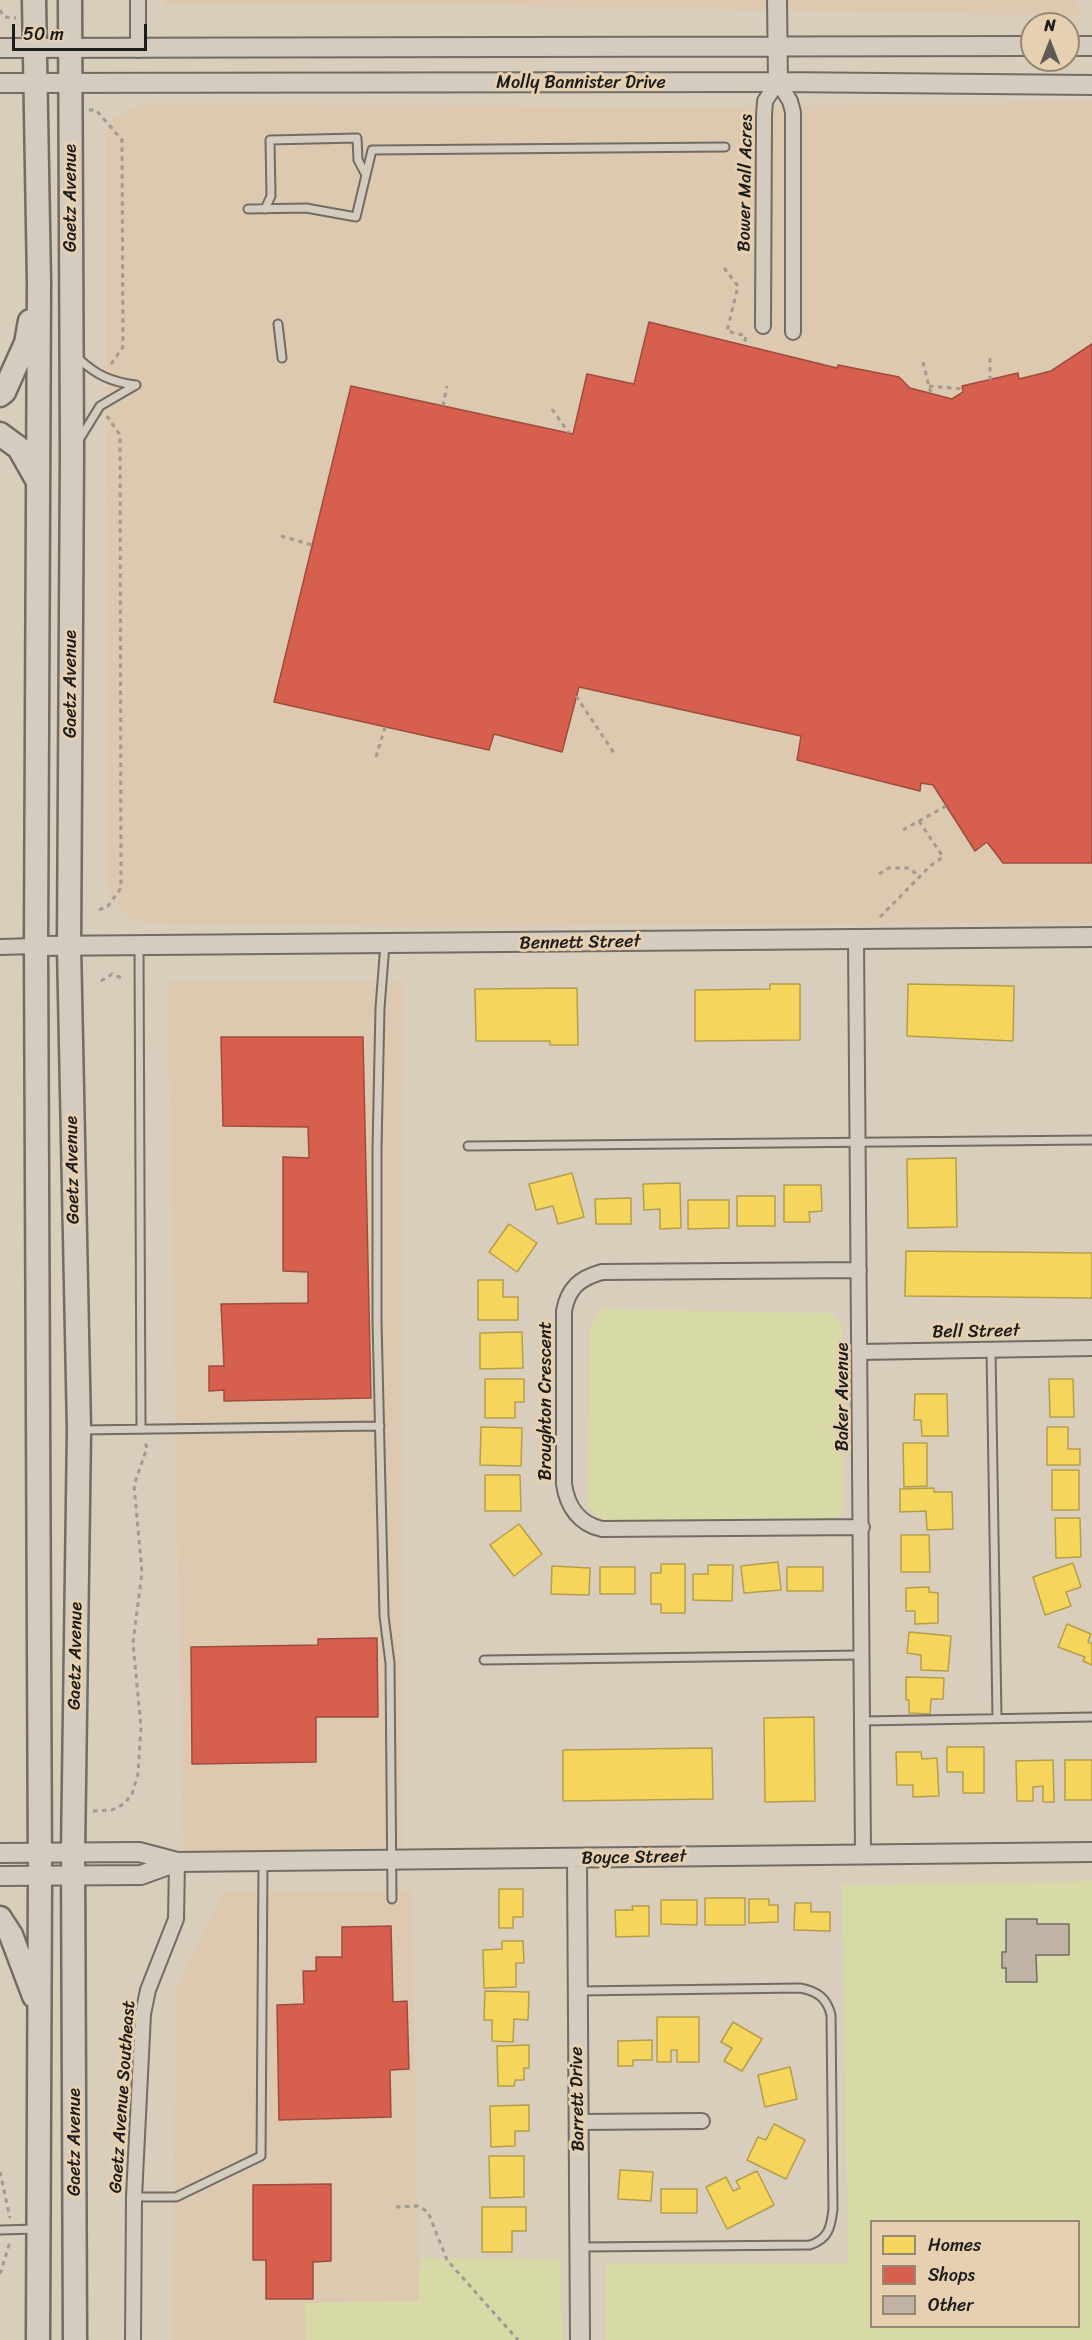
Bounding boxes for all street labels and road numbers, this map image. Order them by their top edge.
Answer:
street label: Molly Bannister Drive [496,72,666,94]
street label: Bower Mall Acres [734,114,758,252]
street label: Gaetz Avenue [60,144,82,252]
street label: Gaetz Avenue [60,630,82,738]
street label: Bennett Street [519,931,641,955]
street label: Gaetz Avenue [61,1116,85,1224]
street label: Bell Street [932,1320,1020,1344]
street label: Broughton Crescent [535,1321,557,1481]
street label: Baker Avenue [832,1343,854,1451]
street label: Gaetz Avenue [64,1602,88,1710]
street label: Boyce Street [581,1846,687,1870]
street label: Gaetz Avenue Southeast [105,2000,141,2194]
street label: Barrett Drive [566,2046,590,2152]
street label: Gaetz Avenue [64,2088,86,2196]

